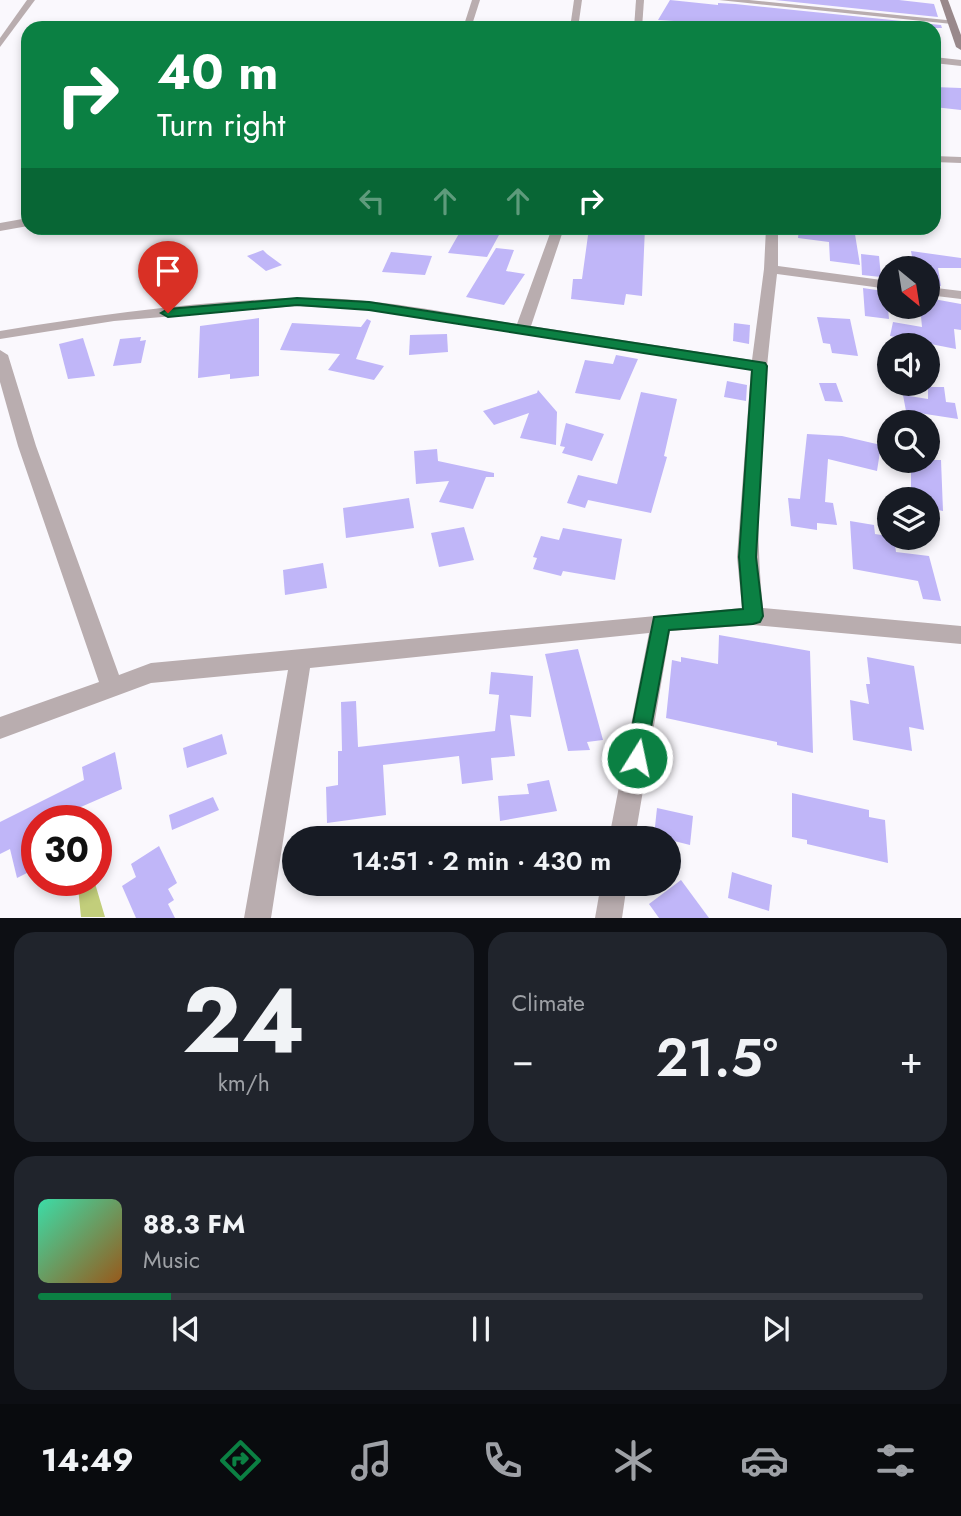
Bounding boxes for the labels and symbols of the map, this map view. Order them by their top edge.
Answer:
pin [138,241,198,313]
north arrow [877,256,940,318]
position arrow [600,721,674,795]
speed limit sign: 30 [21,805,112,896]

